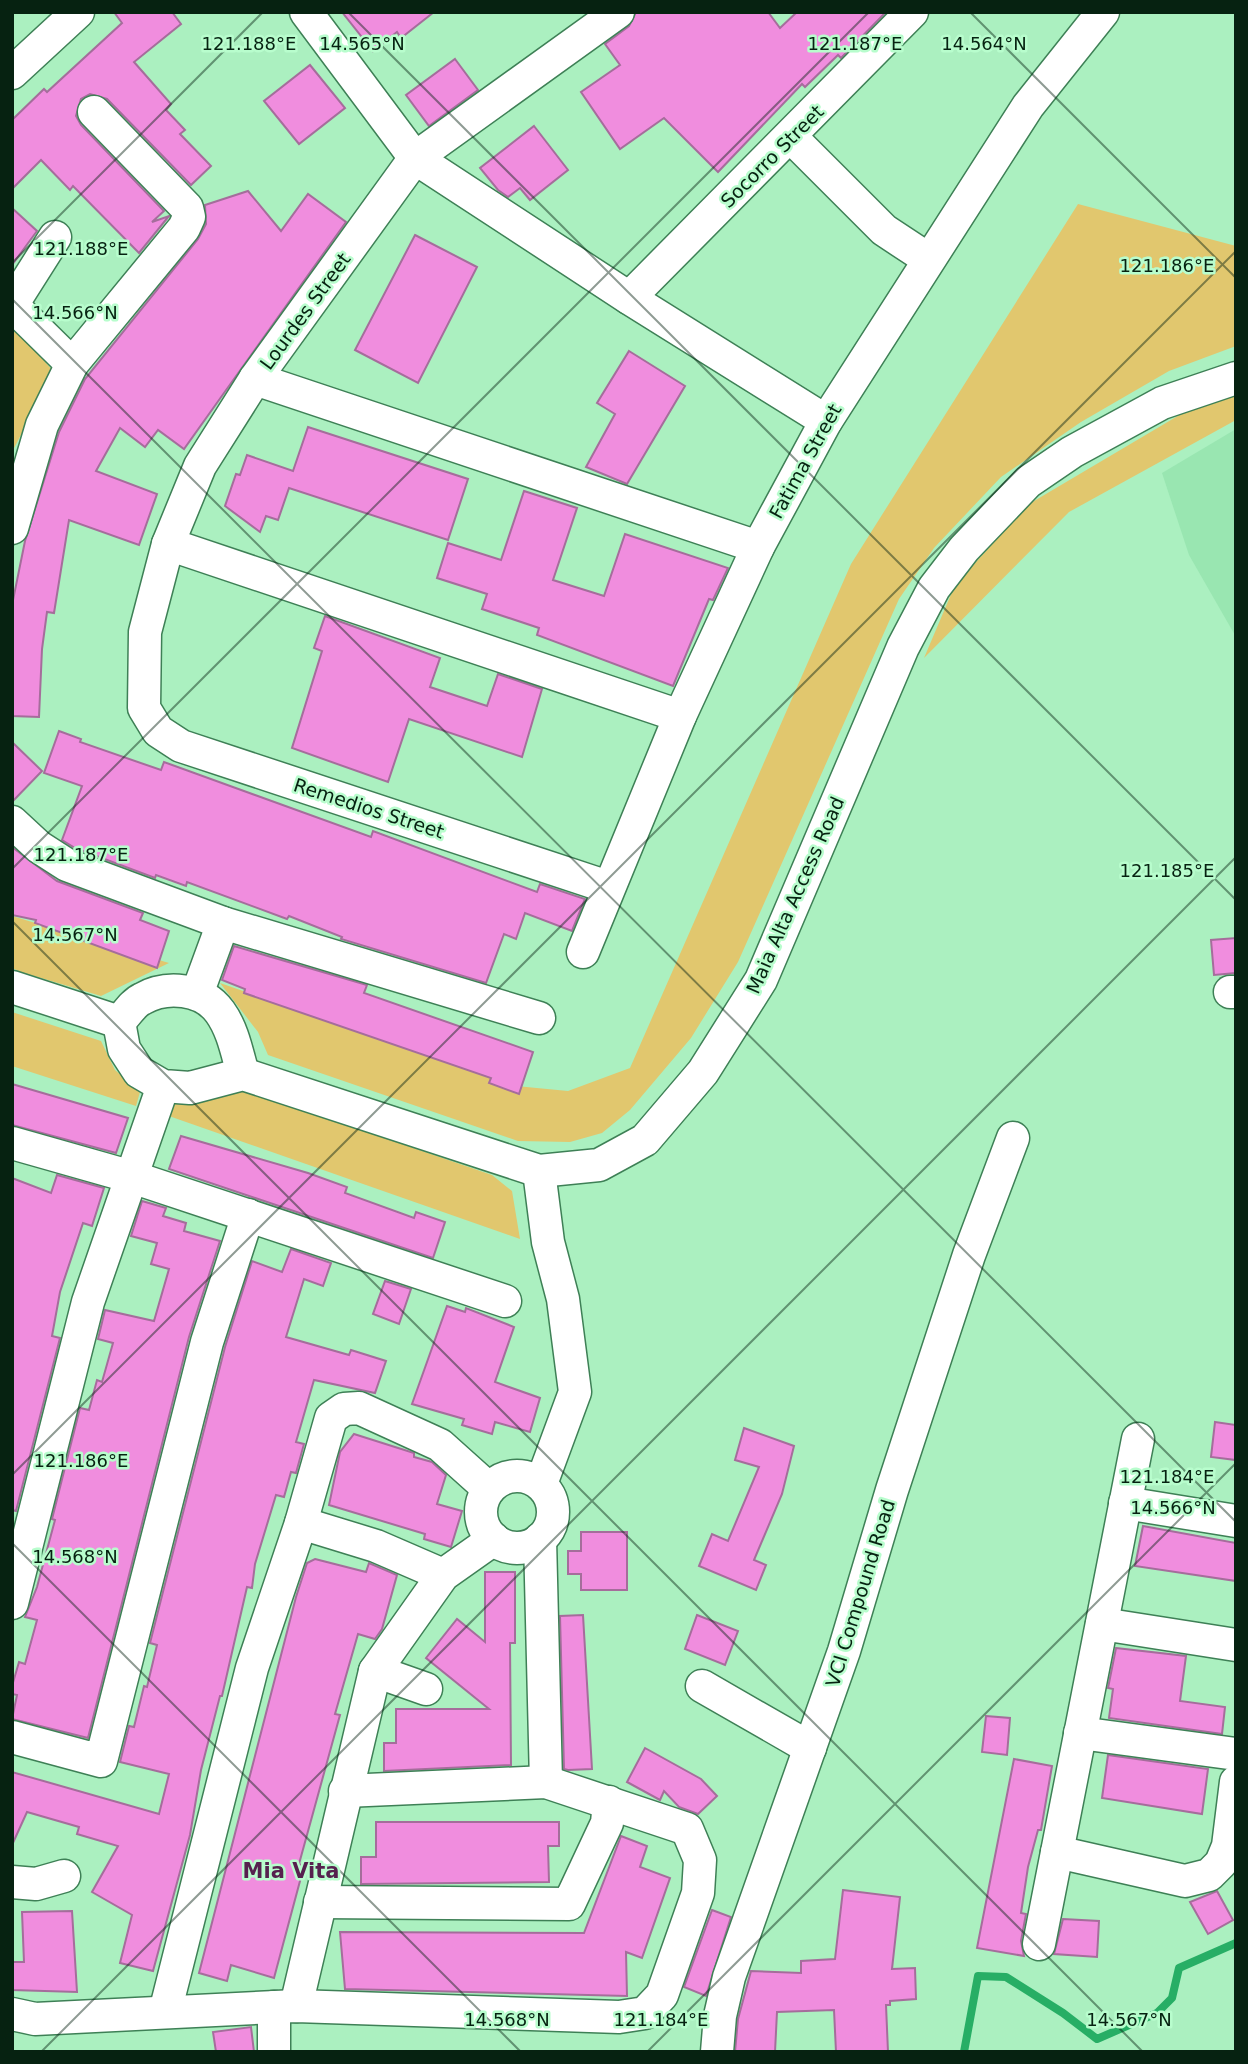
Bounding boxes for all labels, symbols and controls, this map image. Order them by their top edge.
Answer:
text: 121.188°E [202,33,296,54]
text: 14.565°N [319,33,405,54]
text: 121.187°E [808,33,902,54]
text: 14.564°N [941,33,1027,54]
street label: Socorro Street [716,100,828,212]
text: 121.188°E [34,238,128,259]
street label: Lourdes Street [255,248,355,374]
text: 121.186°E [1120,255,1214,276]
text: 14.566°N [32,302,118,323]
street label: Fatima Street [764,400,846,522]
street label: Remedios Street [291,773,447,843]
street label: Maia Alta Access Road [742,793,848,997]
text: 121.187°E [34,844,128,865]
text: 121.185°E [1120,860,1214,881]
text: 14.567°N [32,924,118,945]
text: 121.186°E [34,1450,128,1471]
text: 121.184°E [1120,1466,1214,1487]
street label: VCI Compound Road [821,1497,899,1689]
text: 14.566°N [1130,1497,1216,1518]
text: 14.568°N [32,1546,118,1567]
district label: Mia Vita [243,1859,339,1883]
text: 14.568°N [464,2009,550,2030]
text: 121.184°E [614,2009,708,2030]
text: 14.567°N [1086,2009,1172,2030]

